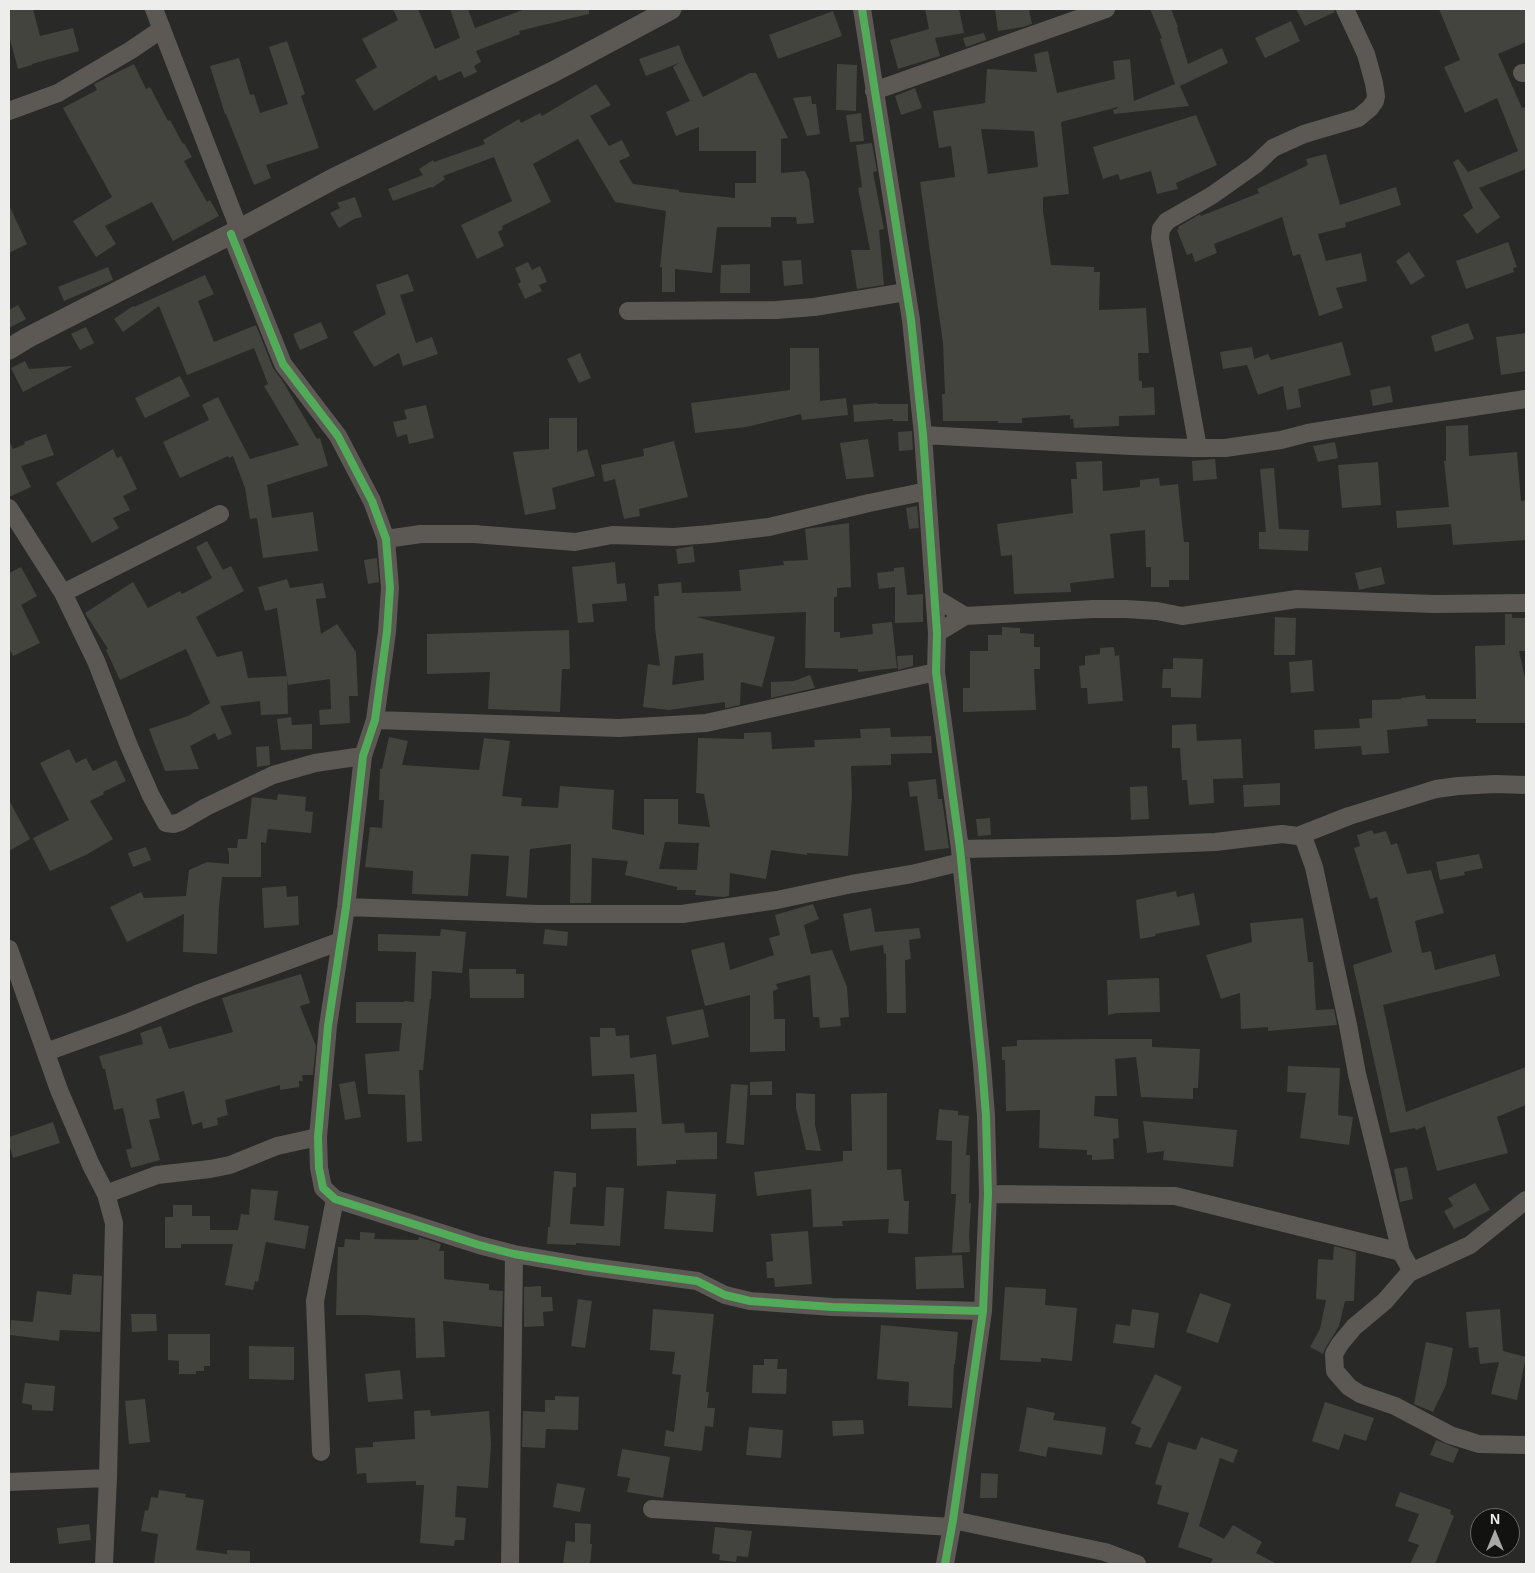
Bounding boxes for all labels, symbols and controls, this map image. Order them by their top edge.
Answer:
north arrow [1470,1508,1520,1558]
text: N [1490,1511,1500,1527]

